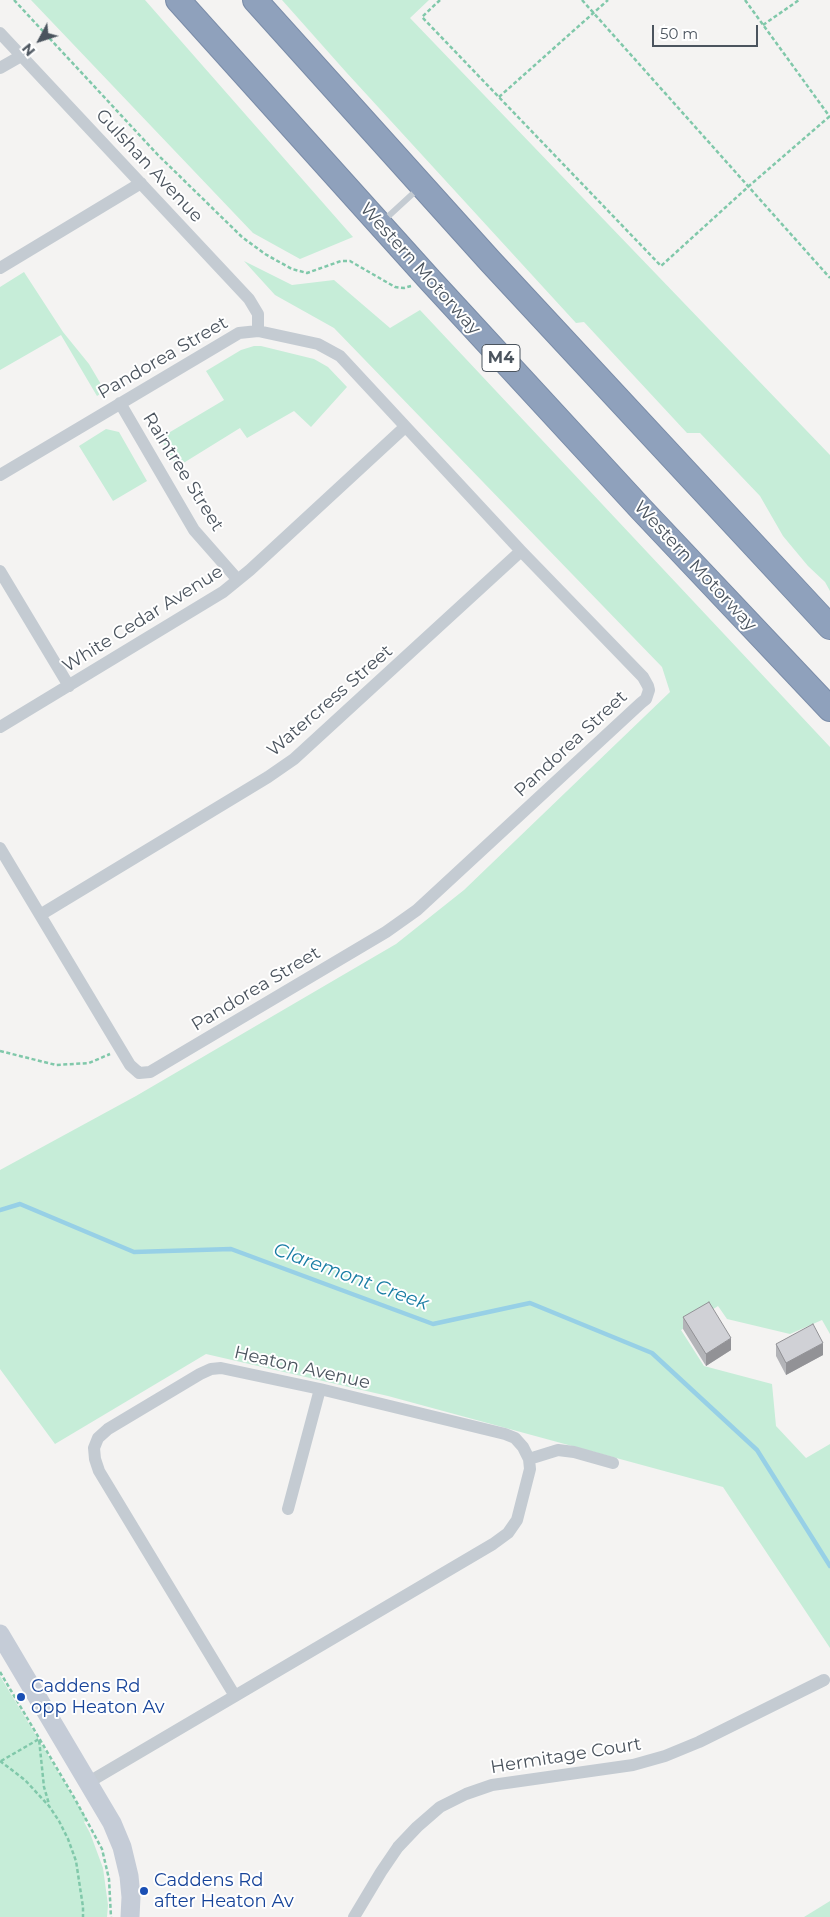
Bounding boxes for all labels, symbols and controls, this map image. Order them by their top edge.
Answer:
north arrow [15,15,65,65]
scale bar [655,15,761,47]
text: 50 m [660,24,698,43]
text: N [18,40,39,60]
street label: Gulshan Avenue [91,105,207,227]
street label: Western Motorway [355,199,485,339]
street label: Pandorea Street [94,312,232,404]
road number: M4 [482,344,520,372]
street label: Raintree Street [138,409,228,535]
street label: Western Motorway [629,496,761,636]
street label: White Cedar Avenue [59,561,227,677]
street label: Watercress Street [263,641,397,761]
street label: Pandorea Street [510,686,632,802]
street label: Pandorea Street [188,942,324,1036]
water label: Claremont Creek [270,1238,432,1316]
street label: Heaton Avenue [232,1342,372,1394]
place label: Caddens Rd opp Heaton Av [31,1676,165,1718]
marker: Caddens Rd opp Heaton Av [15,1691,27,1703]
street label: Hermitage Court [489,1733,643,1779]
place label: Caddens Rd after Heaton Av [154,1870,294,1912]
marker: Caddens Rd after Heaton Av [138,1885,150,1897]

